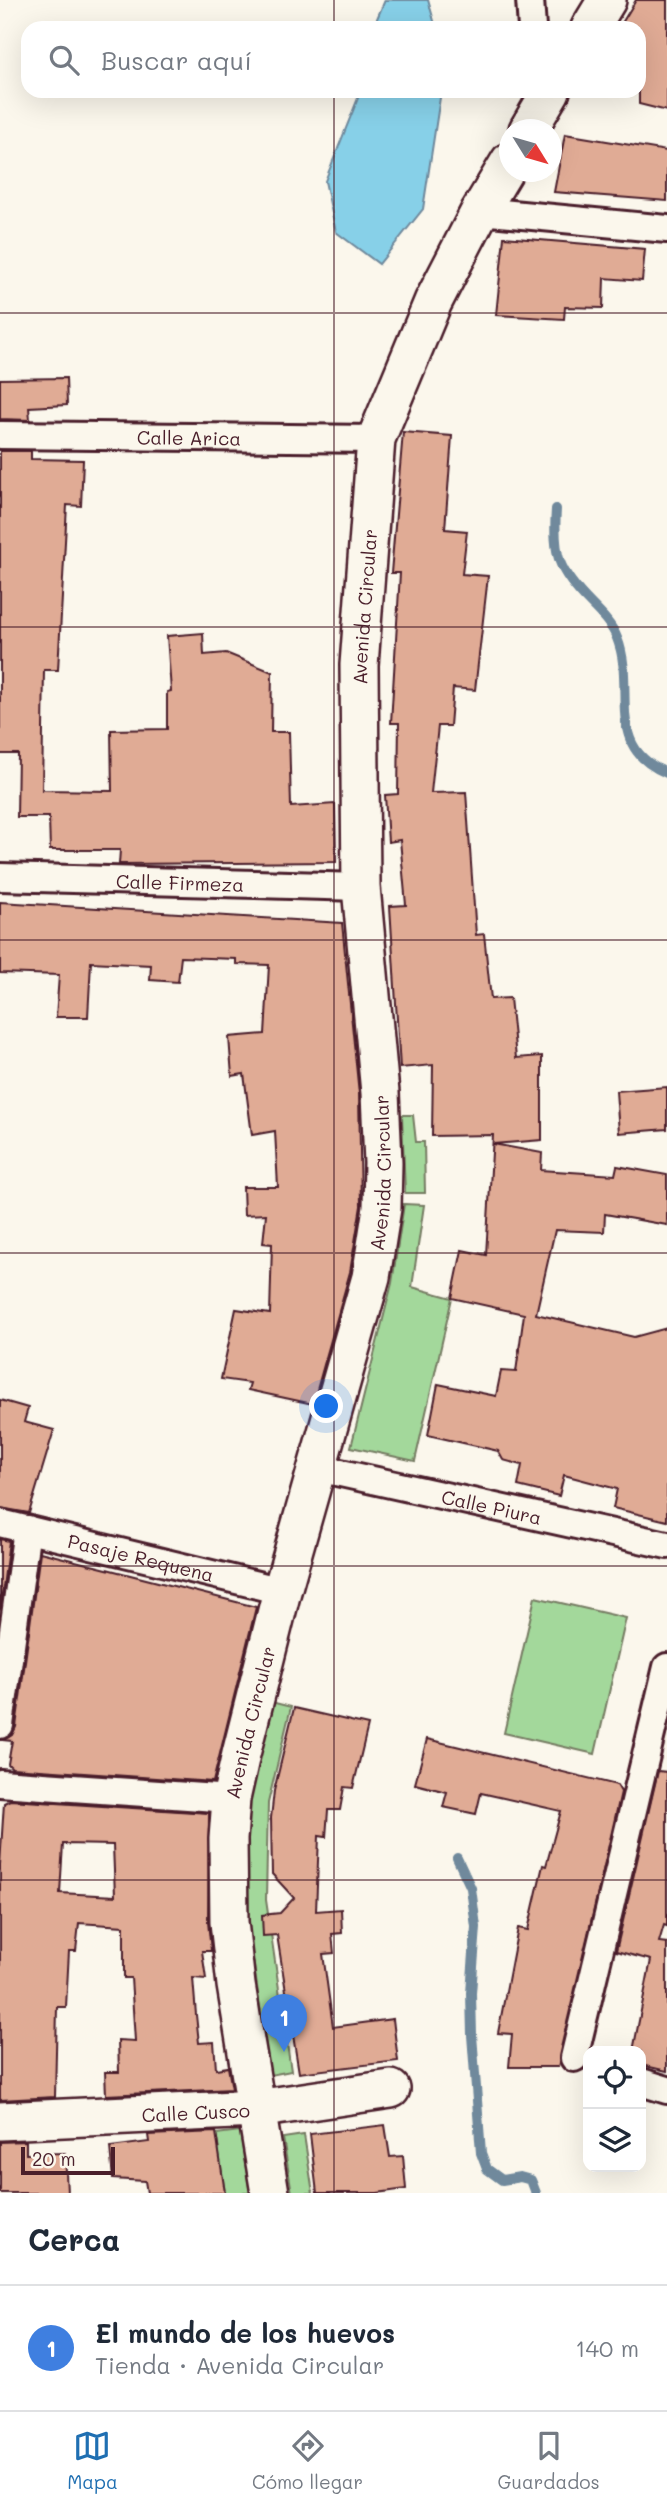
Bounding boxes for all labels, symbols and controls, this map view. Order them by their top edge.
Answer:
search box [21,21,646,98]
icon: search [45,41,83,79]
text: Buscar aquí [101,43,252,77]
north arrow [499,119,562,182]
street label: Calle Arica [137,424,241,450]
street label: Avenida Circular [346,528,382,685]
street label: Calle Firmeza [116,868,244,896]
street label: Avenida Circular [363,1094,396,1252]
your location [309,1389,343,1423]
street label: Calle Piura [439,1483,544,1530]
street label: Pasaje Requena [65,1527,217,1587]
street label: Avenida Circular [219,1644,280,1801]
pin: 1 [261,1994,307,2052]
map controls [583,2046,646,2172]
button: locate [583,2046,646,2109]
street label: Calle Cusco [141,2097,251,2127]
button: layers [583,2109,646,2172]
scale bar [21,2144,116,2176]
text: 20 m [32,2146,76,2171]
text: Cerca [28,2219,120,2259]
text: El mundo de los huevos [95,2316,395,2350]
text: 1 [46,2333,56,2363]
text: 140 m [575,2333,639,2363]
text: Tienda · Avenida Circular [95,2350,384,2380]
tab: Mapa [67,2427,118,2494]
tab: Cómo llegar [252,2427,363,2494]
tab: Guardados [498,2427,600,2494]

